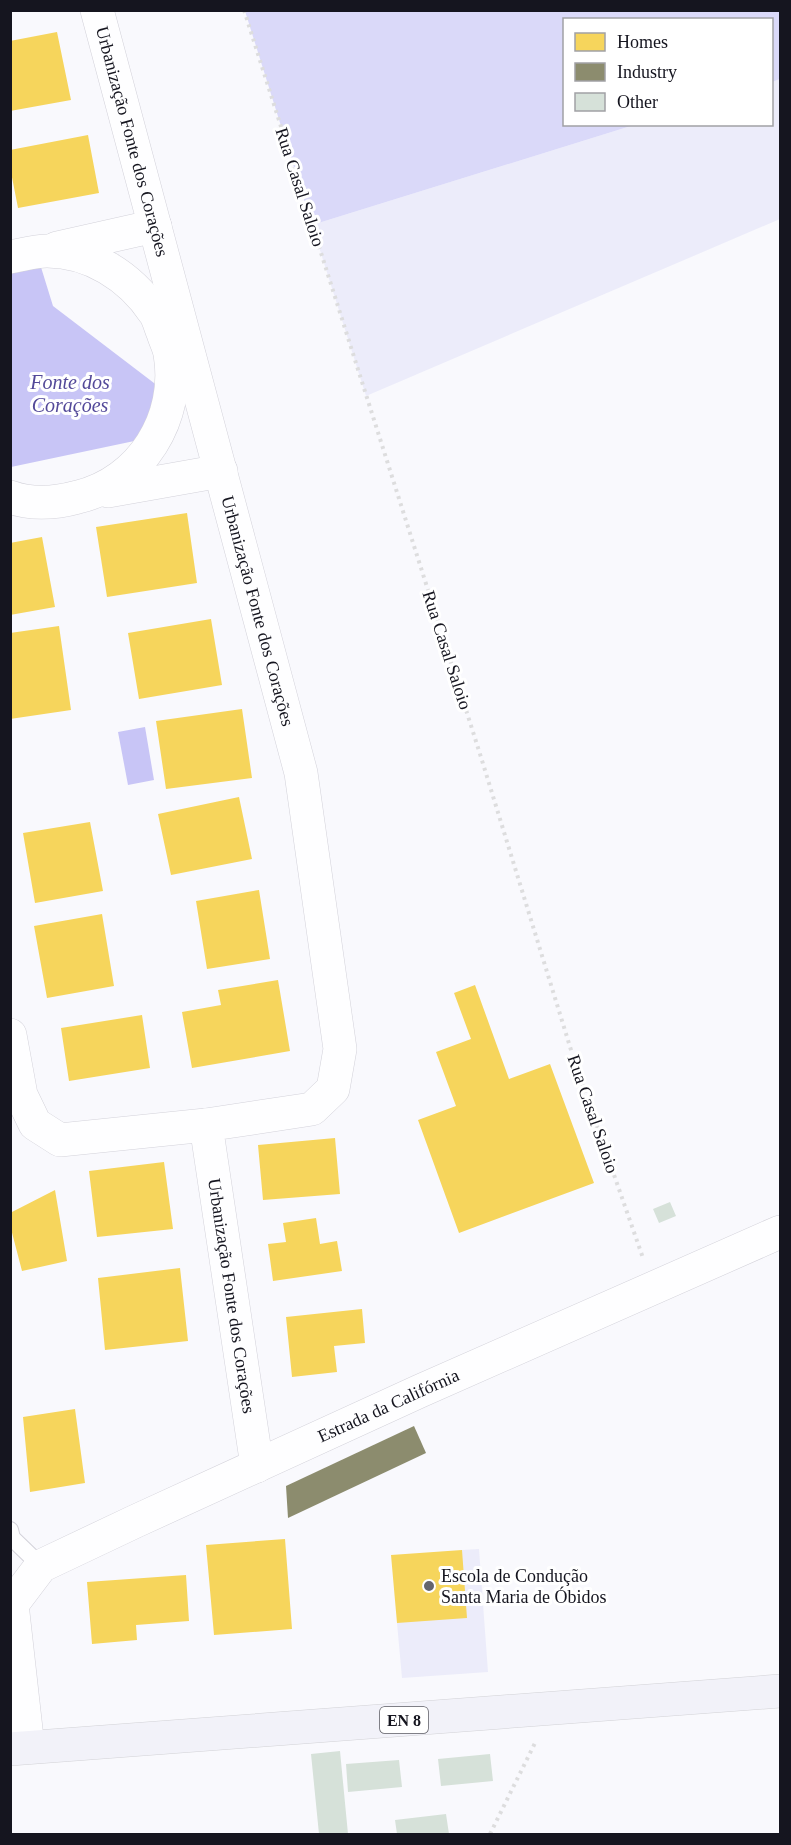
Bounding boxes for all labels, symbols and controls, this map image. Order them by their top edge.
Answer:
legend [563,18,773,126]
street label: Urbanização Fonte dos Corações [92,24,172,259]
text: Homes [617,32,668,52]
text: Industry [617,62,677,82]
text: Other [617,92,658,112]
street label: Rua Casal Saloio [271,125,329,249]
water label: Fonte dos Corações [29,371,110,417]
street label: Urbanização Fonte dos Corações [217,494,298,728]
street label: Rua Casal Saloio [418,588,476,712]
street label: Rua Casal Saloio [563,1052,623,1176]
street label: Urbanização Fonte dos Corações [204,1177,259,1415]
street label: Estrada da Califórnia [315,1365,462,1446]
place label: Escola de Condução Santa Maria de Óbidos [441,1566,606,1607]
marker: Escola de Condução Santa Maria de Óbidos [422,1579,436,1593]
road number: EN 8 [380,1707,428,1733]

